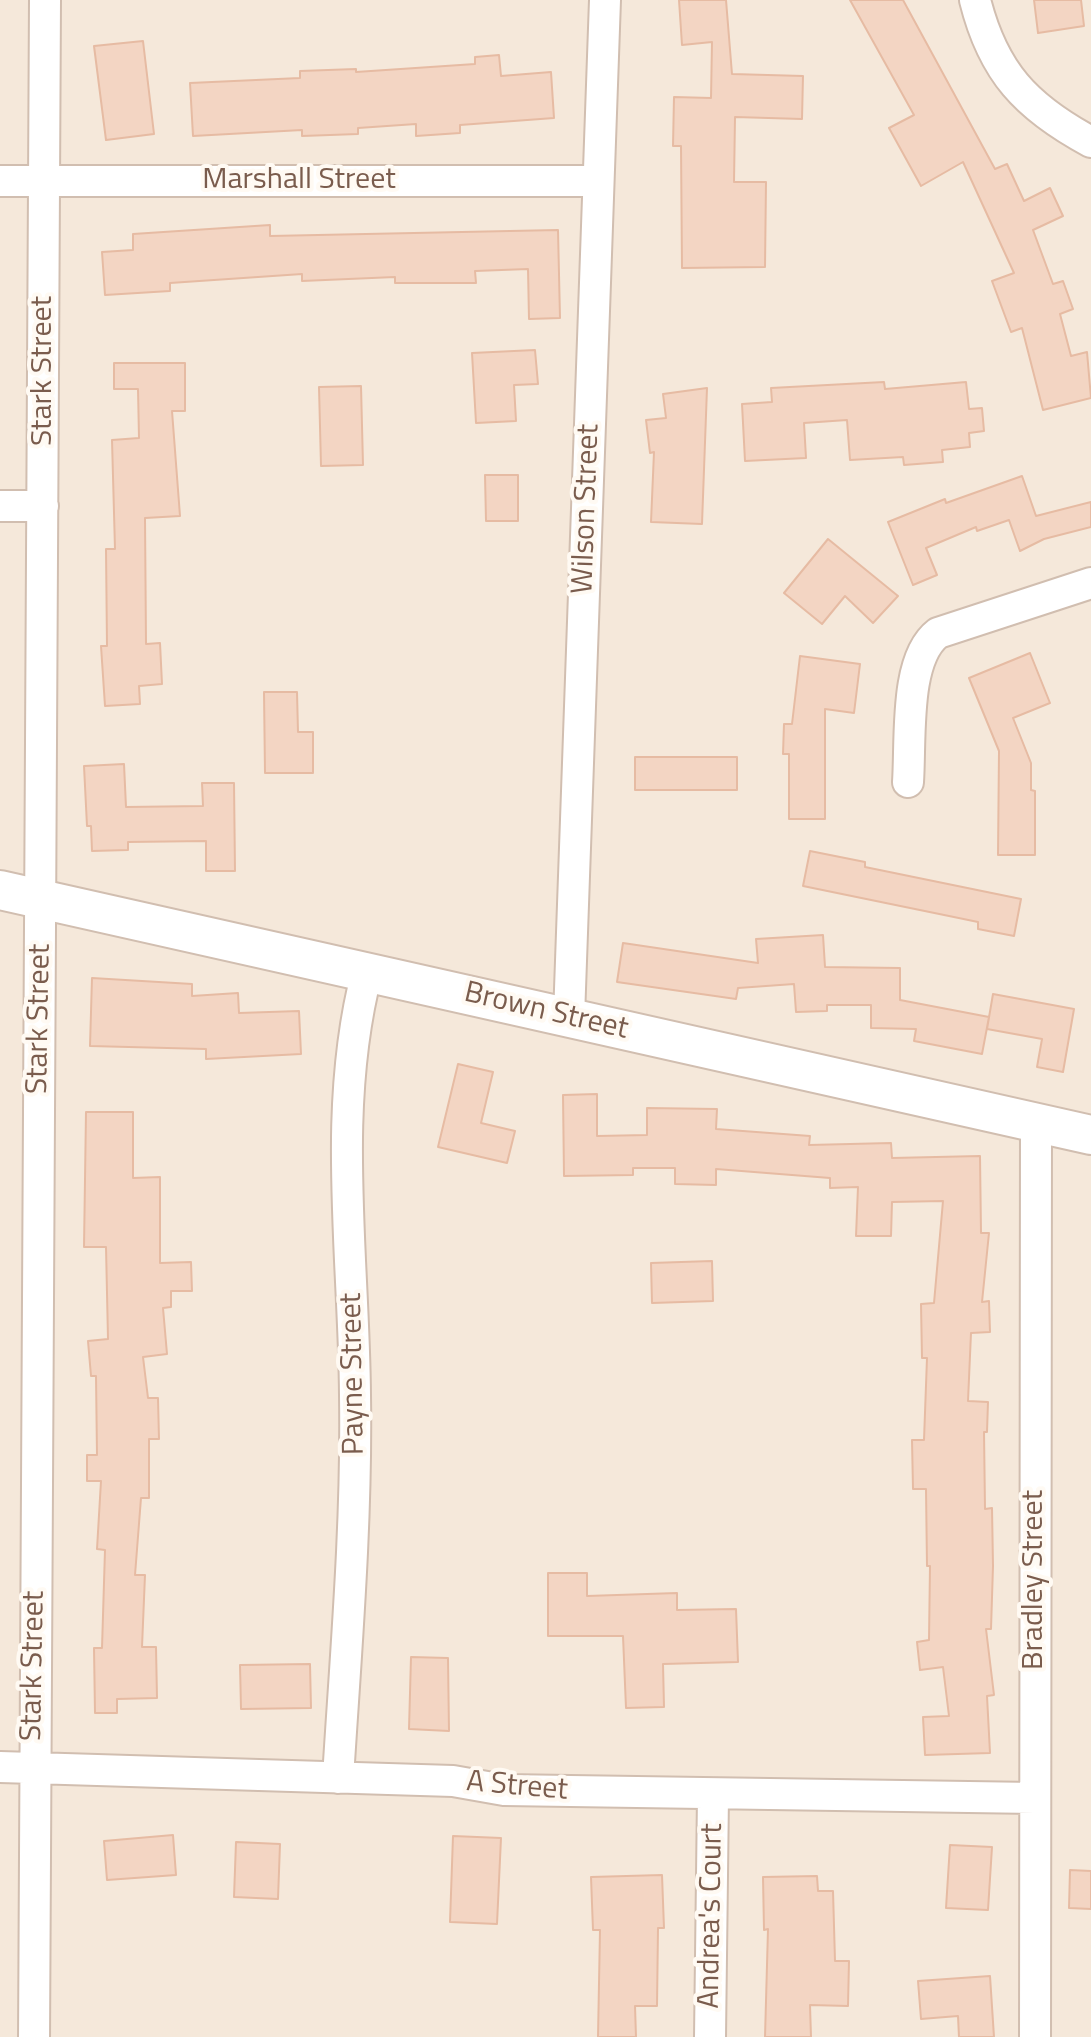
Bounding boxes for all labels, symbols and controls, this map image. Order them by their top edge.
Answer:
street label: Marshall Street [202,163,396,199]
street label: Stark Street [26,296,62,446]
street label: Wilson Street [566,423,608,595]
street label: Stark Street [21,944,59,1094]
street label: Brown Street [461,976,631,1048]
street label: Payne Street [335,1293,373,1455]
street label: Bradley Street [1017,1490,1053,1670]
street label: Stark Street [15,1591,53,1741]
street label: A Street [465,1765,569,1809]
street label: Andrea's Court [692,1823,732,2009]

